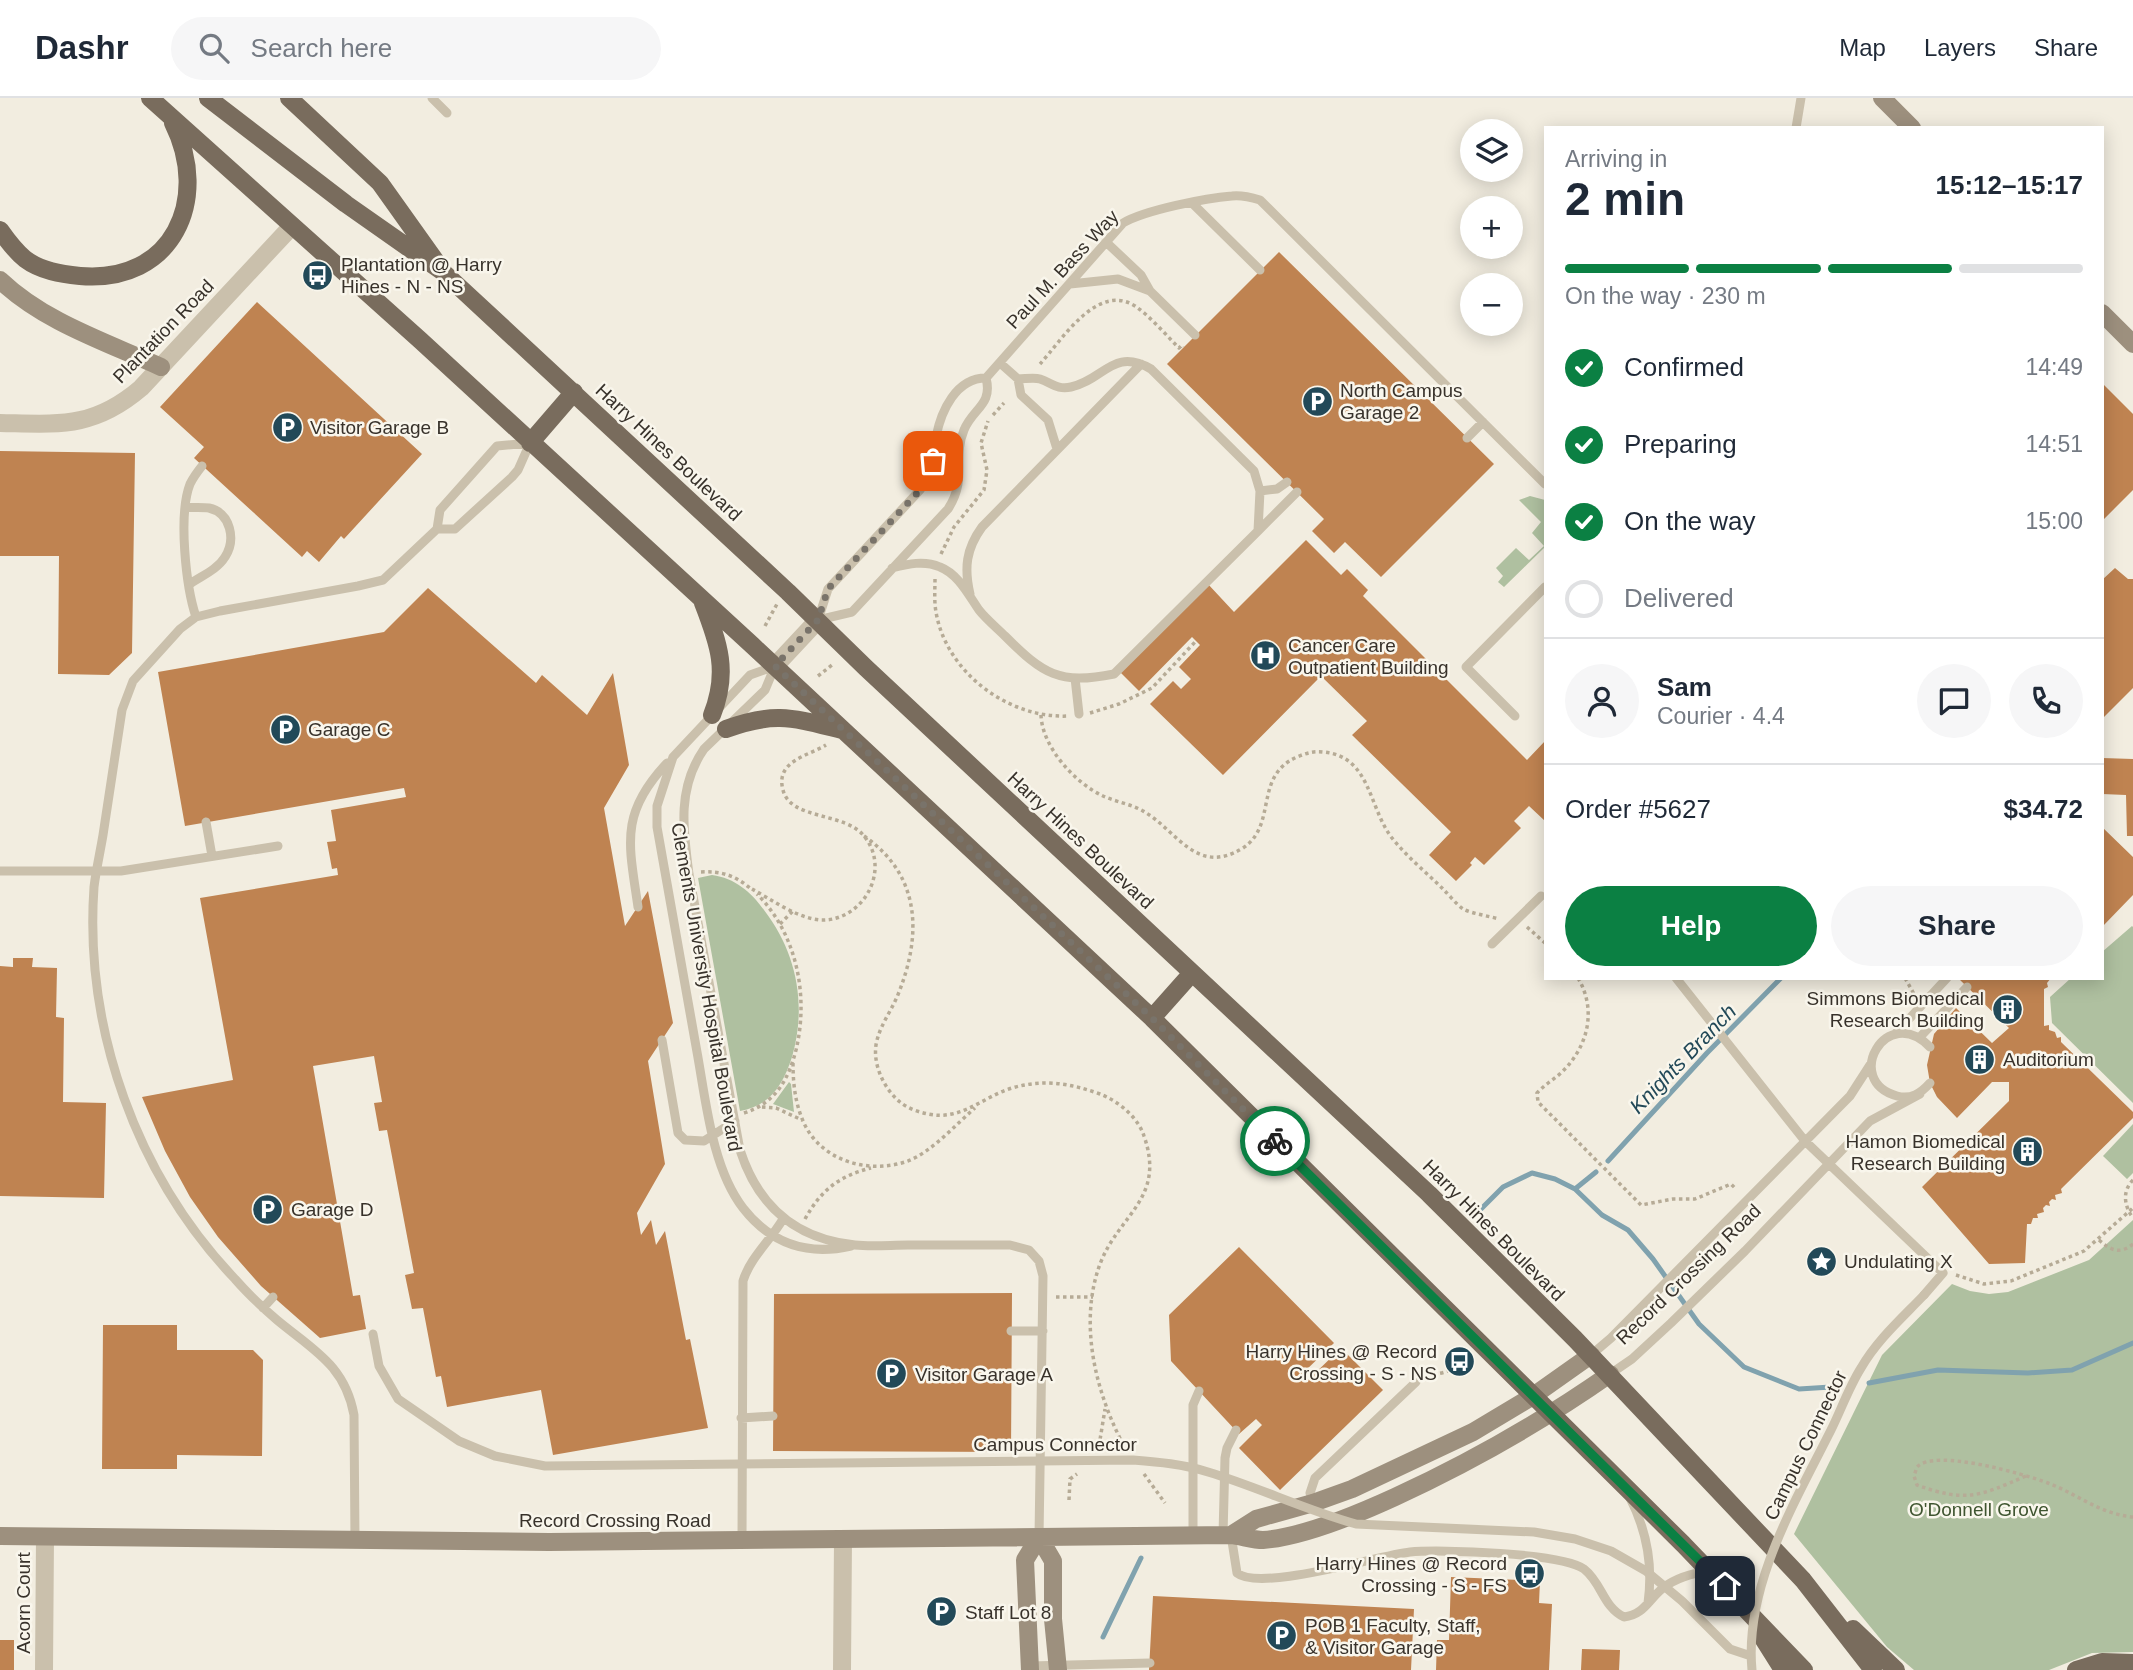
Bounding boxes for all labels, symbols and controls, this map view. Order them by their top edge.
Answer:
search box [171,17,661,80]
text: Dashr [35,29,129,66]
icon: search [195,29,233,67]
text: Search here [251,33,392,63]
text: Map [1839,34,1886,61]
text: Layers [1924,34,1996,61]
text: Share [2034,34,2098,61]
map controls [1460,119,1523,336]
button: layers [1460,119,1523,182]
text: Arriving in [1565,146,1667,172]
text: 15:12–15:17 [1936,170,2083,200]
text: 2 min [1565,173,1685,225]
button: + [1460,196,1523,259]
street label: Paul M. Bass Way [1002,205,1123,333]
place label: Plantation @ Harry Hines - N - NS [341,254,502,297]
bus stop icon: Plantation @ Harry Hines - N - NS [301,258,335,292]
button: − [1460,273,1523,336]
street label: Plantation Road [109,275,218,387]
text: On the way · 230 m [1565,283,1766,309]
icon: check [1565,349,1603,387]
text: Confirmed [1624,352,1744,382]
text: 14:49 [2025,354,2083,380]
street label: Harry Hines Boulevard [592,380,746,525]
place label: North Campus Garage 2 [1340,380,1463,423]
parking icon: North Campus Garage 2 [1300,384,1334,418]
parking icon: Visitor Garage B [270,410,304,444]
place label: Visitor Garage B [310,417,449,438]
icon: check [1565,426,1603,464]
text: Preparing [1624,429,1737,459]
pin [903,431,963,491]
text: 14:51 [2025,431,2083,457]
icon: bag [914,442,952,480]
icon: check [1565,503,1603,541]
text: On the way [1624,506,1756,536]
text: 15:00 [2025,508,2083,534]
text: Delivered [1624,583,1734,613]
place label: Cancer Care Outpatient Building [1288,635,1449,678]
hospital icon: Cancer Care Outpatient Building [1248,639,1282,673]
button: person [1565,664,1639,738]
button: chat [1917,664,1991,738]
button: phone [2009,664,2083,738]
text: Sam [1657,672,1712,702]
text: Courier · 4.4 [1657,703,1785,729]
parking icon: Garage C [268,712,302,746]
place label: Garage C [308,719,390,740]
street label: Harry Hines Boulevard [1004,768,1158,913]
text: Order #5627 [1565,794,1711,824]
text: $34.72 [2003,794,2083,824]
street label: Clements University Hospital Boulevard [667,821,746,1153]
button: Help [1565,886,1817,966]
button: Share [1831,886,2083,966]
place label: Simmons Biomedical Research Building [1807,988,1984,1031]
building icon: Simmons Biomedical Research Building [1990,992,2024,1026]
water label: Knights Branch [1625,999,1740,1118]
building icon: Auditorium [1963,1042,1997,1076]
place label: Auditorium [2003,1049,2094,1070]
courier [1240,1106,1310,1176]
icon: bike [1256,1122,1294,1160]
place label: Hamon Biomedical Research Building [1846,1131,2005,1174]
building icon: Hamon Biomedical Research Building [2011,1135,2045,1169]
street label: Harry Hines Boulevard [1419,1155,1569,1305]
parking icon: Garage D [251,1192,285,1226]
place label: Garage D [291,1199,373,1220]
street label: Record Crossing Road [1612,1200,1765,1349]
place icon: Undulating X [1804,1244,1838,1278]
place label: Undulating X [1844,1251,1953,1272]
place label: Harry Hines @ Record Crossing - S - NS [1246,1341,1437,1384]
bus stop icon: Harry Hines @ Record Crossing - S - NS [1443,1345,1477,1379]
parking icon: Visitor Garage A [875,1357,909,1391]
place label: Visitor Garage A [915,1364,1053,1385]
street label: Campus Connector [1760,1366,1851,1523]
street label: Campus Connector [973,1434,1138,1455]
park label: O'Donnell Grove [1909,1499,2049,1520]
street label: Record Crossing Road [519,1510,711,1531]
street label: Acorn Court [13,1552,34,1654]
place label: Harry Hines @ Record Crossing - S - FS [1316,1553,1507,1596]
pin [1695,1556,1755,1616]
bus stop icon: Harry Hines @ Record Crossing - S - FS [1513,1557,1547,1591]
icon: home [1706,1567,1744,1605]
parking icon: Staff Lot 8 [925,1595,959,1629]
place label: Staff Lot 8 [965,1602,1051,1623]
place label: POB 1 Faculty, Staff, & Visitor Garage [1305,1615,1481,1658]
parking icon: POB 1 Faculty, Staff, & Visitor Garage [1265,1619,1299,1653]

